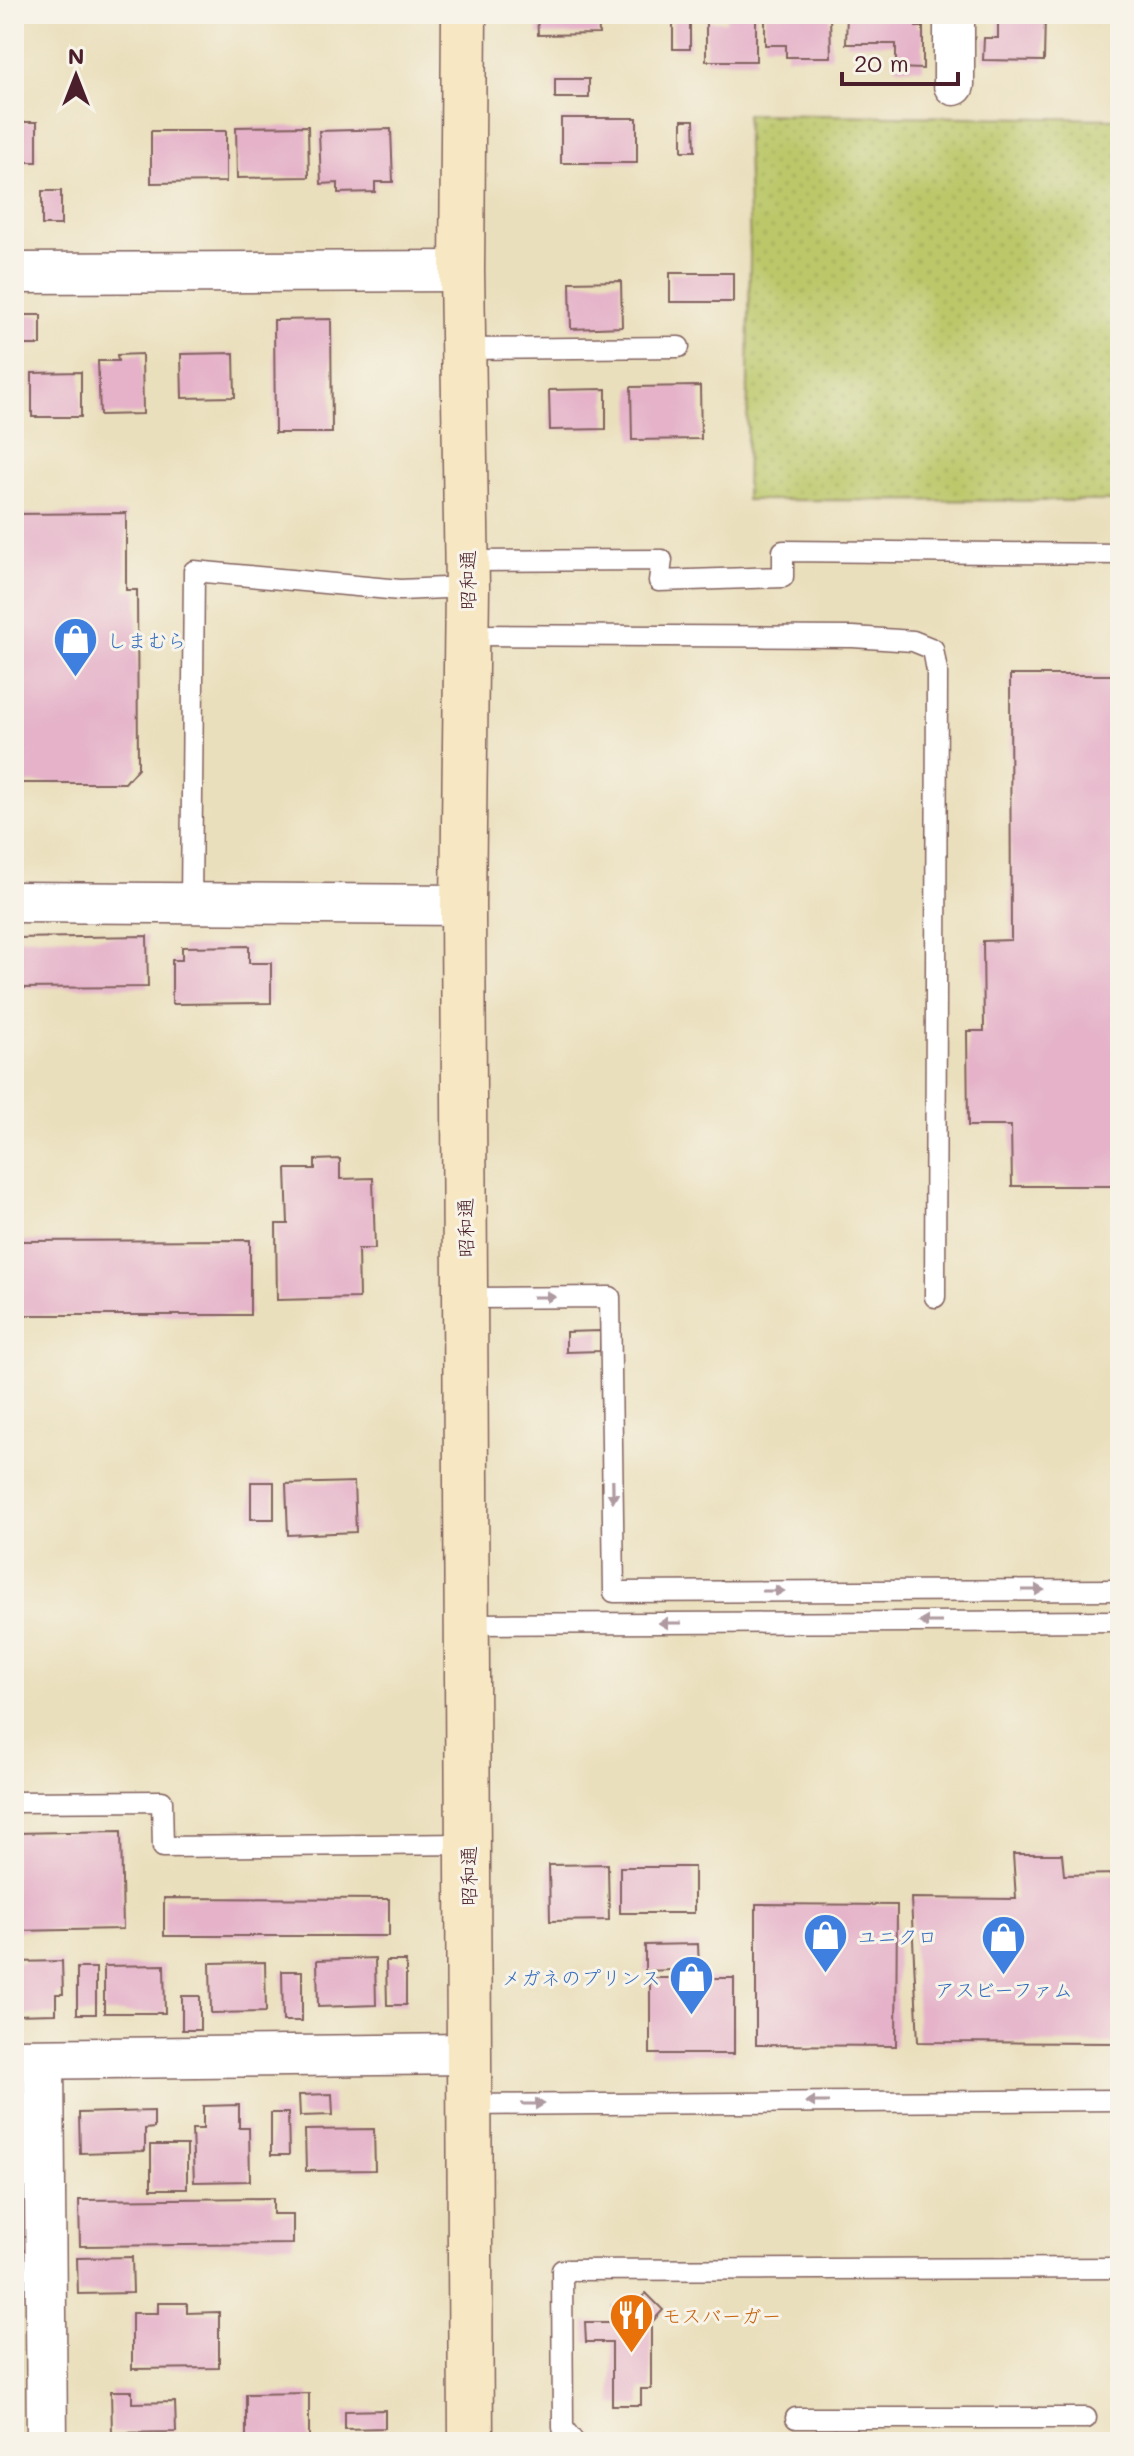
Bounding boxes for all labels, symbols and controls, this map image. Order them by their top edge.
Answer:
north arrow [36,36,116,116]
scale bar [842,36,958,86]
text: N [68,41,84,70]
text: 20 m [854,47,909,78]
street label: 昭和通 [454,550,480,610]
shop icon: しまむら [52,616,100,679]
place label: しまむら [107,627,187,653]
street label: 昭和通 [451,1198,479,1258]
one-way arrow [532,1291,557,1304]
one-way arrow [606,1479,619,1504]
one-way arrow [1021,1584,1046,1596]
one-way arrow [761,1585,786,1597]
one-way arrow [917,1616,942,1628]
one-way arrow [657,1617,682,1629]
street label: 昭和通 [455,1846,481,1906]
shop icon: ユニクロ [802,1912,850,1975]
shop icon: アスビーファム [980,1913,1028,1976]
place label: ユニクロ [857,1923,937,1949]
shop icon: メガネのプリンス [668,1953,716,2016]
place label: メガネのプリンス [501,1964,661,1990]
place label: アスビーファム [935,1976,1073,2002]
one-way arrow [804,2096,829,2108]
one-way arrow [521,2098,546,2111]
restaurant icon: モスバーガー [607,2291,655,2354]
place label: モスバーガー [662,2302,782,2328]

